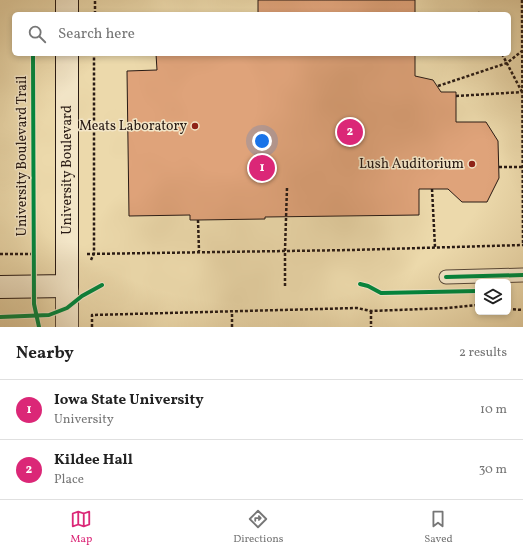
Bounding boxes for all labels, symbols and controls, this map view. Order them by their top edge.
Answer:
search box [12,12,511,56]
icon: search [26,23,48,45]
text: Search here [58,24,135,45]
street label: University Boulevard Trail [13,76,32,236]
street label: University Boulevard [58,105,77,235]
place label: Meats Laboratory [79,117,187,136]
pin: 2 [337,117,363,147]
marker: Meats Laboratory [190,121,200,131]
your location [252,131,272,151]
pin: 1 [249,153,275,183]
place label: Lush Auditorium [359,155,464,174]
marker: Lush Auditorium [467,159,477,169]
map controls [475,279,511,315]
button: layers [475,279,511,315]
text: Nearby [16,342,74,365]
text: 2 results [459,344,507,362]
text: Iowa State University [54,390,204,411]
text: 1 [26,401,32,419]
text: 10 m [480,401,507,419]
text: University [54,411,114,429]
text: Kildee Hall [54,450,133,471]
text: 2 [26,461,32,479]
text: 30 m [479,461,507,479]
text: Place [54,471,84,489]
tab: Map [70,508,92,547]
tab: Directions [233,508,284,547]
tab: Saved [424,508,453,547]

